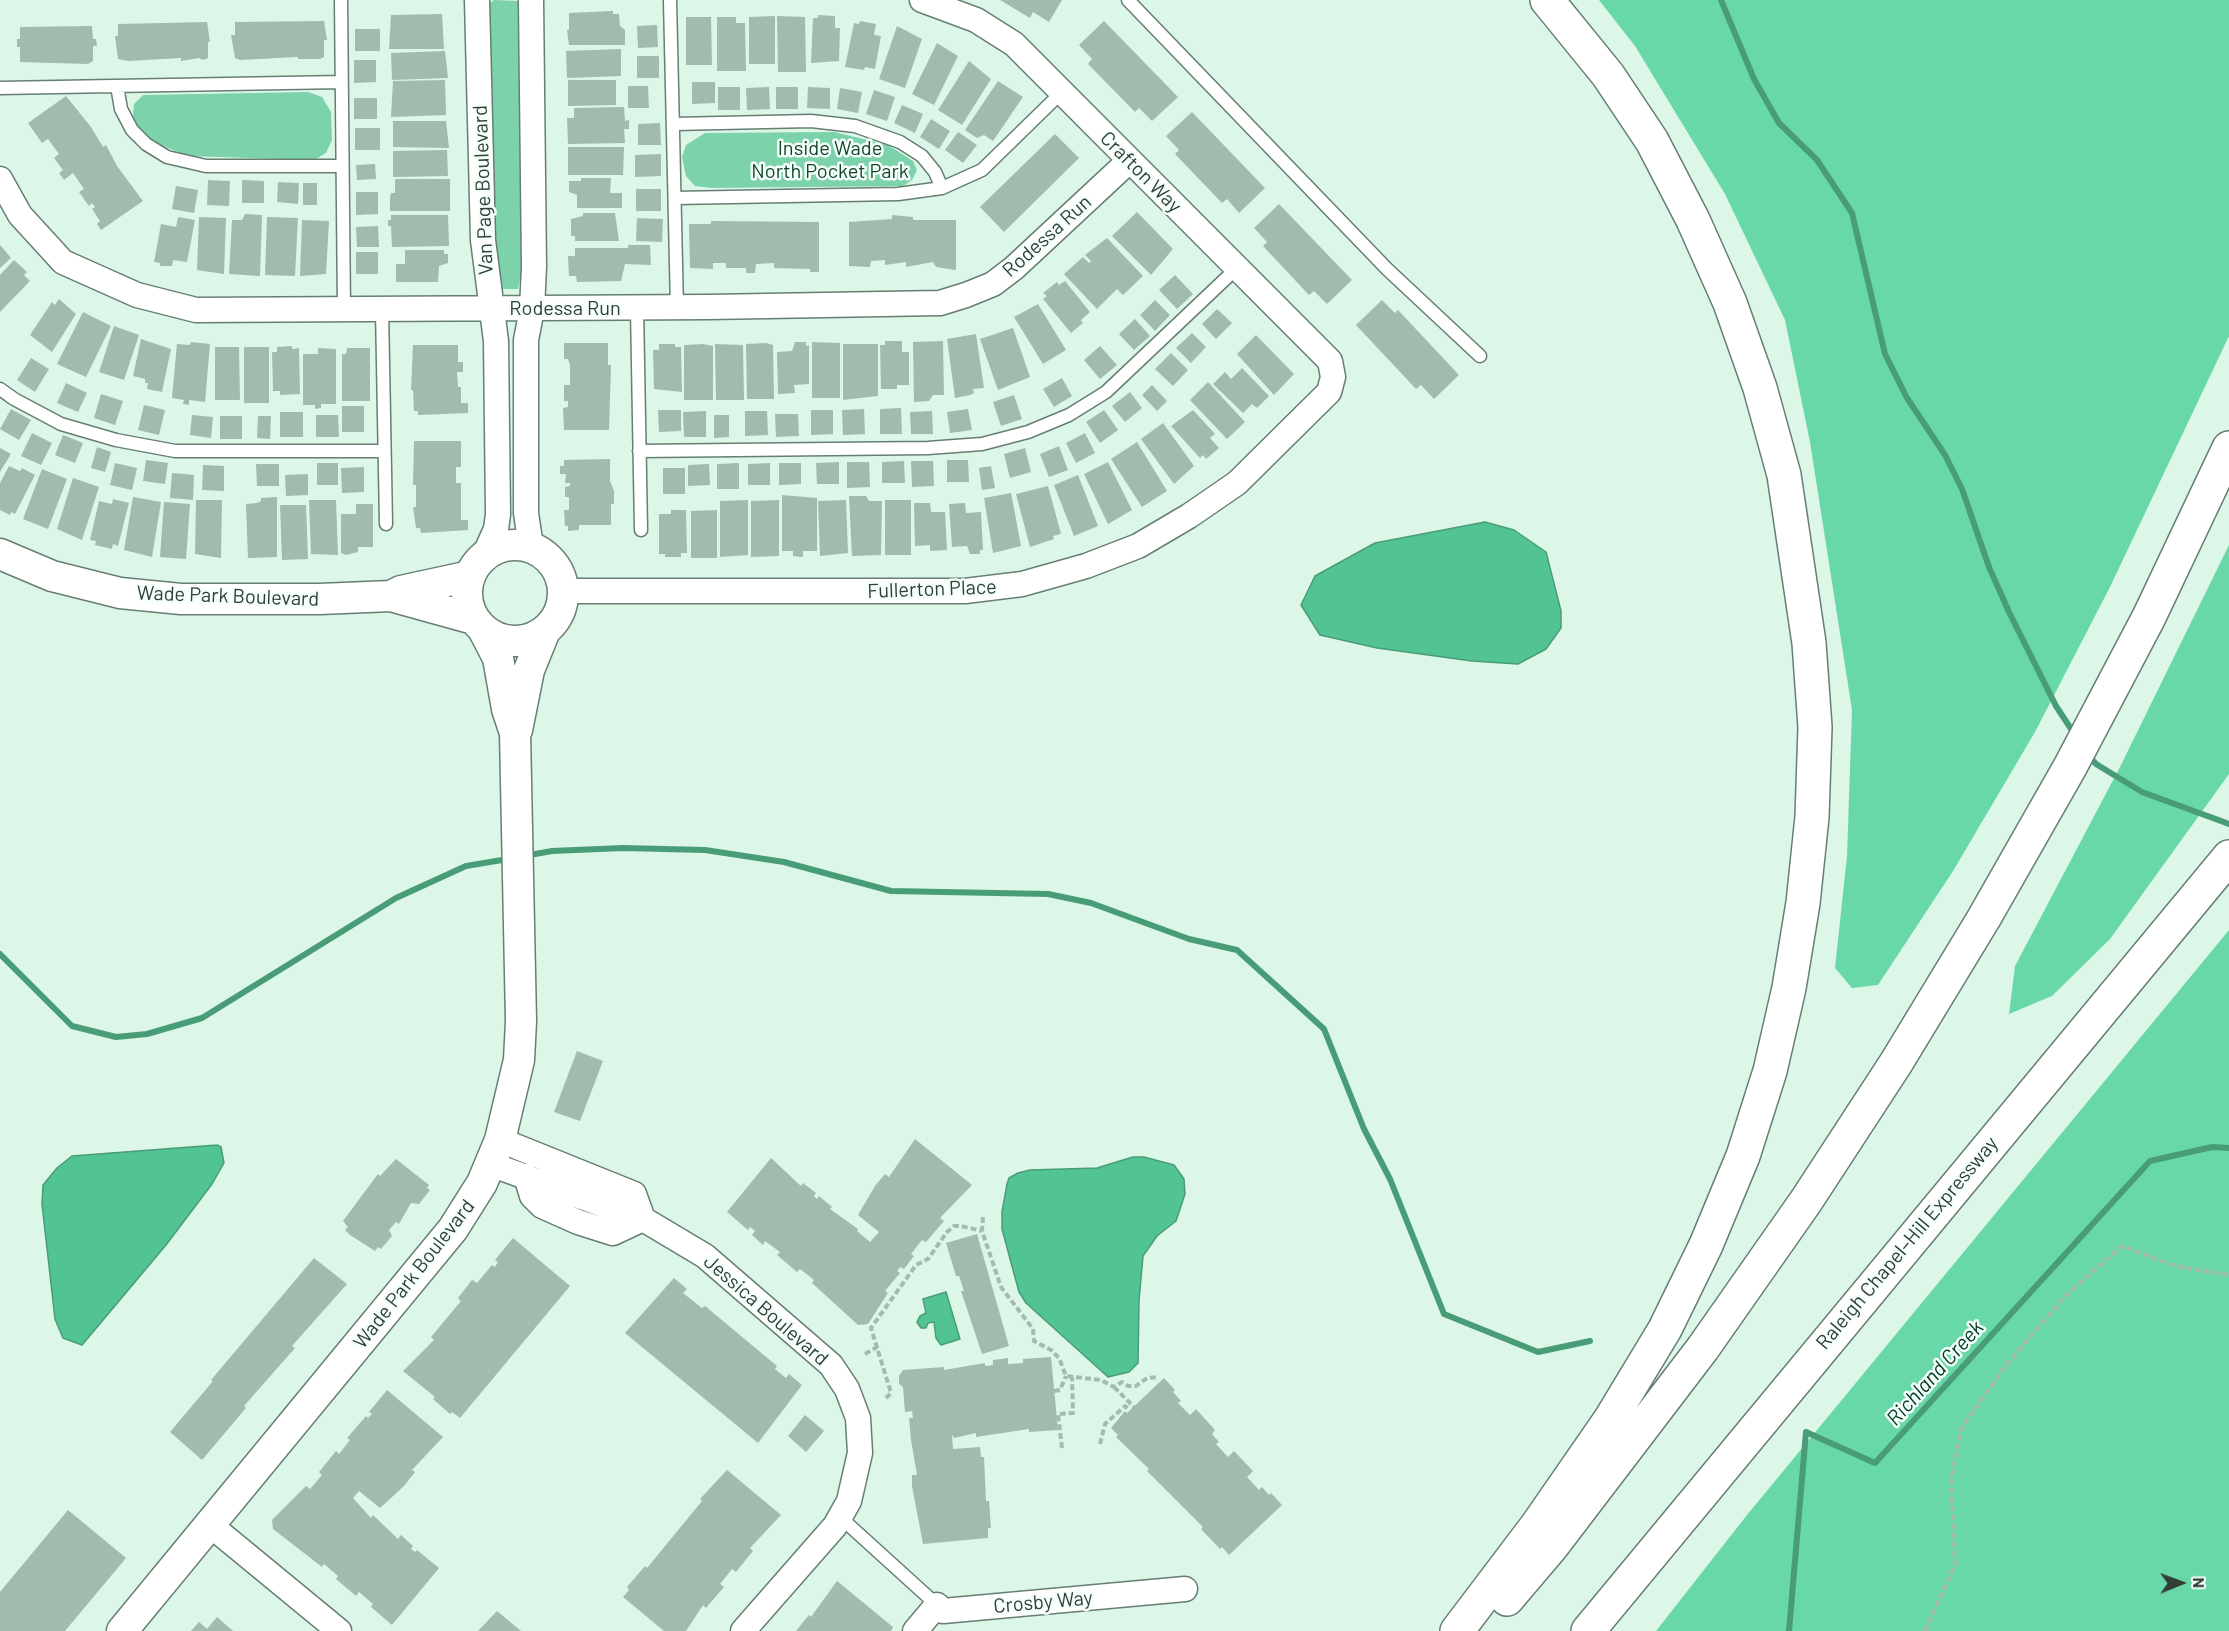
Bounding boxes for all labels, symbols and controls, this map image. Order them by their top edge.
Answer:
street label: Van Page Boulevard [468,105,498,275]
street label: Crafton Way [1095,126,1187,218]
park label: Inside Wade North Pocket Park [751,136,909,183]
street label: Rodessa Run [998,190,1096,282]
street label: Rodessa Run [509,296,621,320]
street label: Fullerton Place [867,575,997,603]
street label: Wade Park Boulevard [136,581,320,611]
street label: Raleigh Chapel–Hill Expressway [1811,1132,2003,1354]
street label: Wade Park Boulevard [348,1195,480,1353]
street label: Jessica Boulevard [699,1249,833,1371]
water label: Richland Creek [1881,1315,1989,1431]
north arrow [2151,1553,2211,1613]
text: N [2190,1577,2209,1588]
street label: Crosby Way [992,1586,1094,1618]

